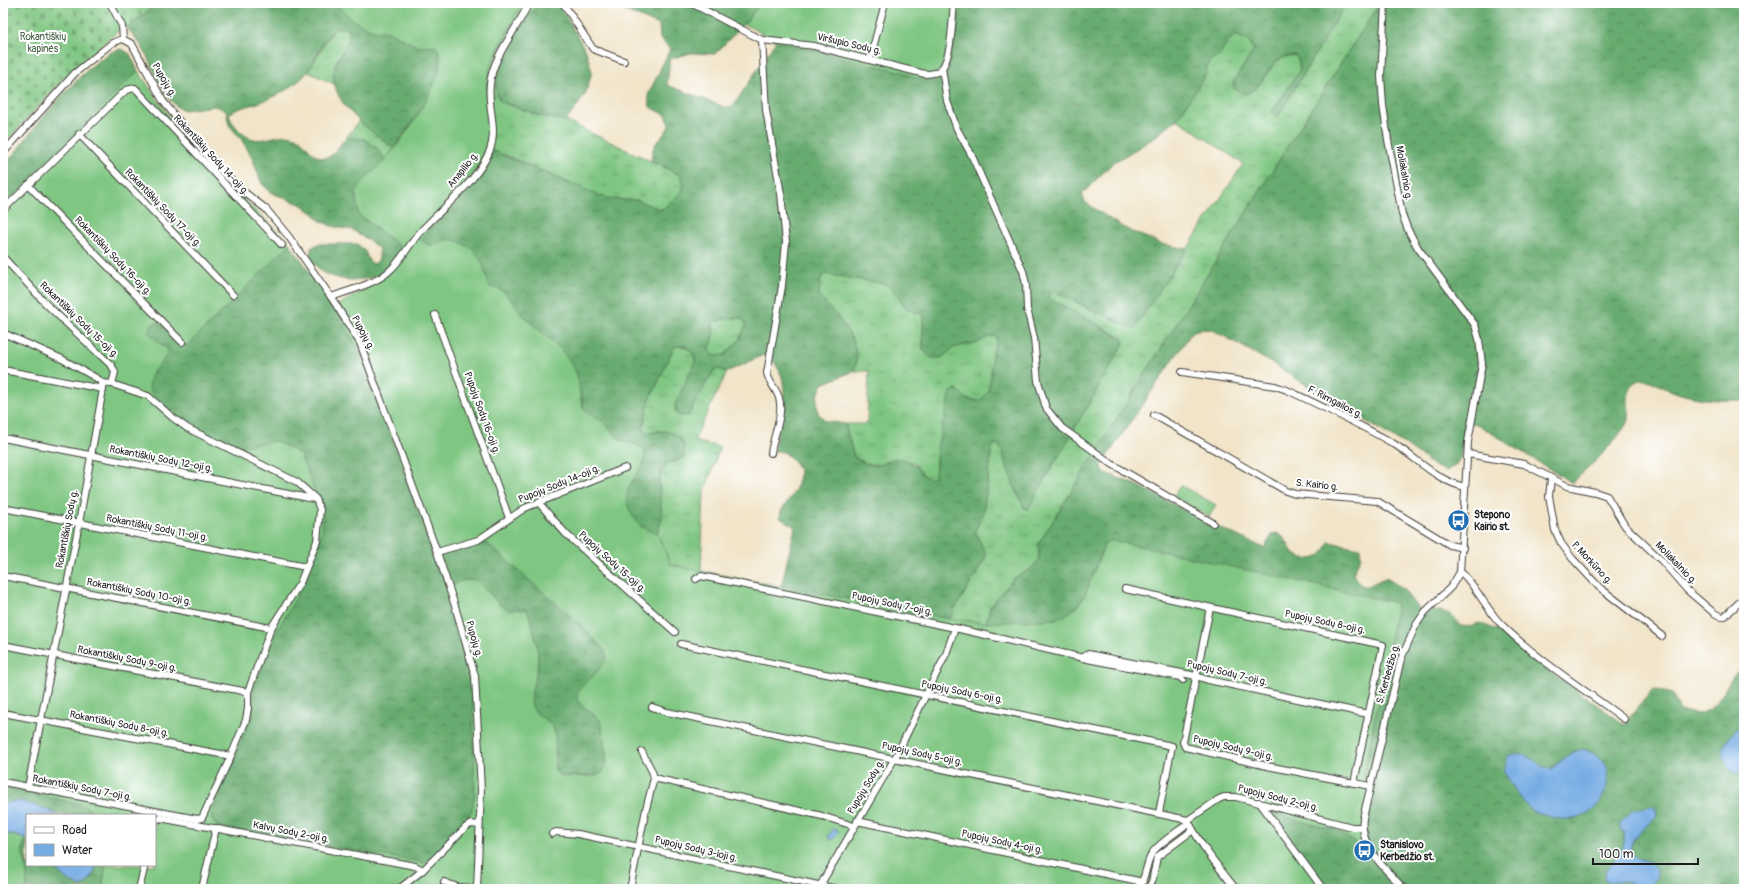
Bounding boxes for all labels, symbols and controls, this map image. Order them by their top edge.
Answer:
park label: Rokantiškių kapinės [20,31,66,55]
street label: Viršupio Sodų g. [816,31,882,57]
street label: Pupojų g. [149,61,179,99]
street label: Rokantiškių Sodų 14-oji g. [171,112,251,198]
street label: Moliakalnio g. [1393,145,1415,201]
street label: Anapilio g. [445,150,481,190]
street label: Rokantiškių Sodų 17-oji g. [122,166,204,250]
street label: Rokantiškių Sodų 16-oji g. [72,214,154,298]
street label: Rokantiškių Sodų 15-oji g. [37,279,121,361]
street label: Pupojų g. [349,314,377,352]
street label: Pupojų Sodų 16-oji g. [462,370,502,456]
street label: F. Rimgailos g. [1306,383,1364,421]
street label: Rokantiškių Sodų 12-oji g. [108,443,214,475]
street label: Pupojų Sodų 14-oji g. [517,462,601,506]
street label: S. Kairio g. [1295,477,1339,493]
street label: Rokantiškių Sodų g. [54,489,80,569]
bus stop icon: Stepono Kairio st. [1446,508,1472,534]
place label: Stepono Kairio st. [1474,509,1511,533]
street label: Rokantiškių Sodų 11-oji g. [105,512,209,544]
street label: Pupojų Sodų 15-oji g. [576,529,648,595]
street label: P. Morkūno g. [1569,539,1615,587]
street label: Moliakalnio g. [1653,539,1699,587]
street label: Rokantiškių Sodų 10-oji g. [86,576,192,608]
street label: Pupojų Sodų 7-oji g. [851,590,933,618]
street label: Pupojų Sodų 8-oji g. [1284,608,1366,636]
street label: Pupojų g. [463,619,485,659]
street label: S. Kerbedžio g. [1374,643,1402,705]
street label: Rokantiškių Sodų 9-oji g. [77,644,177,674]
street label: Pupojų Sodų 7-oji g. [1186,658,1268,688]
street label: Pupojų Sodų 6-oji g. [920,678,1004,706]
street label: Rokantiškių Sodų 8-oji g. [69,709,169,739]
street label: Pupojų Sodų 9-oji g. [1192,733,1274,763]
street label: Pupojų Sodų 5-oji g. [881,740,963,768]
street label: Pupojų Sodų g. [845,758,887,816]
street label: Rokantiškių Sodų 7-oji g. [31,773,133,803]
street label: Pupojų Sodų 2-oji g. [1237,782,1319,814]
legend [26,814,156,866]
street label: Kalvų Sodų 2-oji g. [252,819,330,845]
text: Road [62,823,87,838]
street label: Pupojų Sodų 4-oji g. [960,828,1044,856]
street label: Pupojų Sodų 3-ioji g. [654,834,738,864]
bus stop icon: Stanislovo Kerbedžio st. [1351,838,1377,864]
place label: Stanislovo Kerbedžio st. [1380,839,1435,863]
scale bar [1593,840,1698,866]
text: Water [62,843,93,858]
text: 100 m [1599,847,1634,862]

